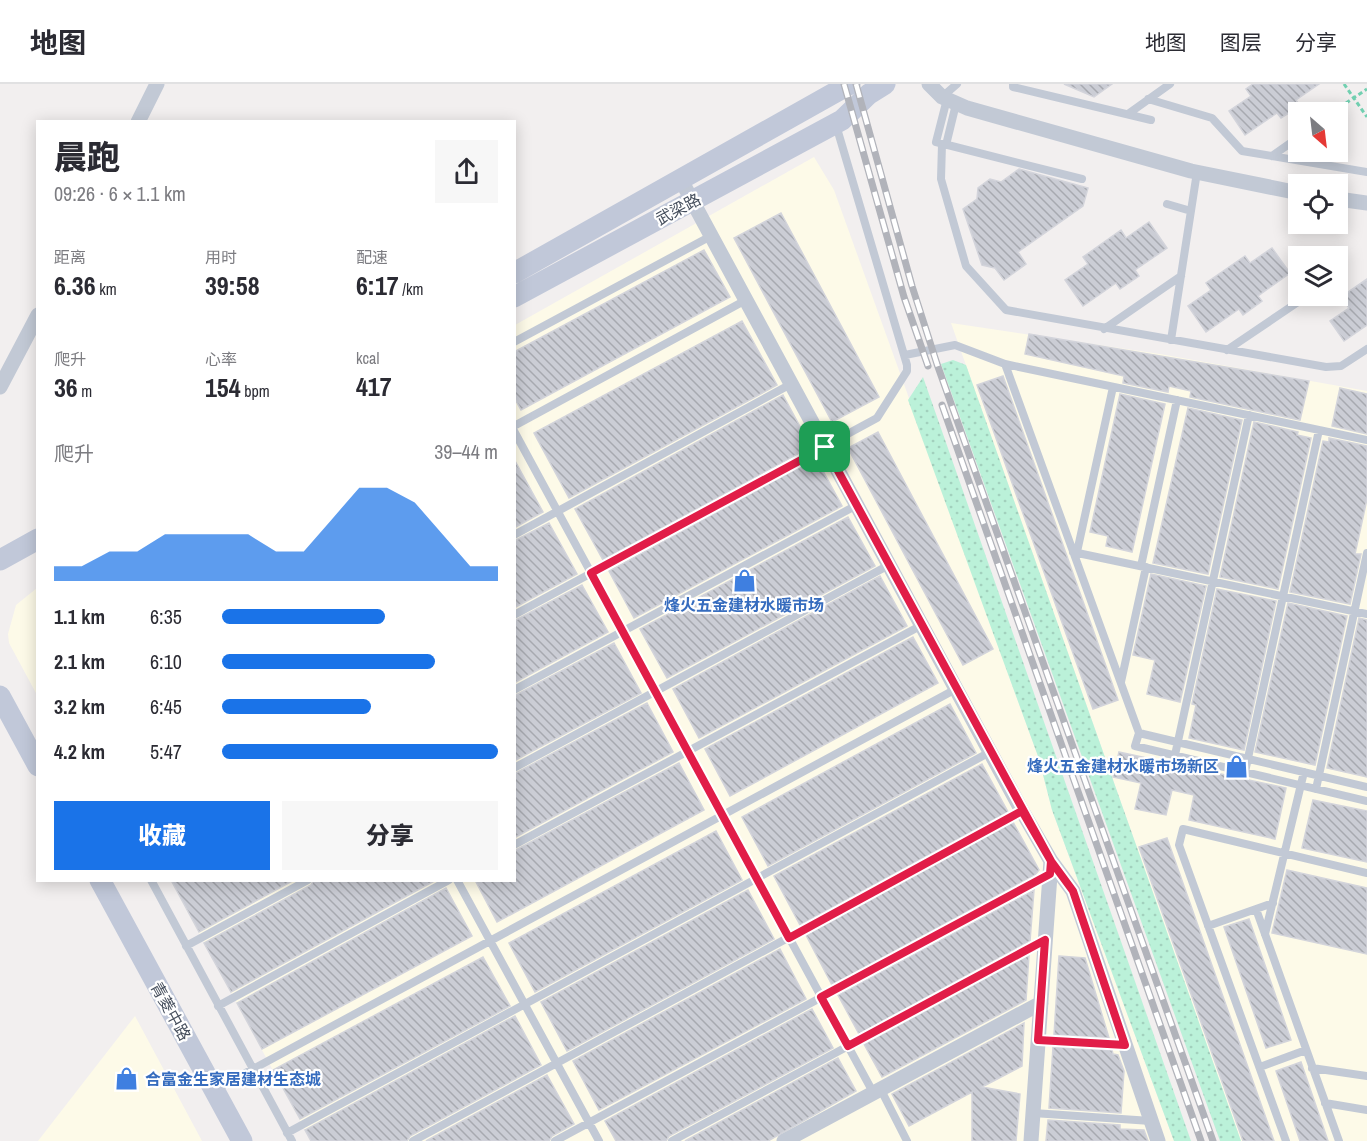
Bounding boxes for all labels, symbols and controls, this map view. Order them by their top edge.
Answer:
text: 地图 [30,24,86,62]
text: 地图 [1145,28,1187,57]
text: 图层 [1220,28,1262,57]
text: 分享 [1295,28,1337,57]
north arrow [1288,102,1348,162]
map controls [1288,102,1348,306]
text: 晨跑 [54,135,120,179]
button: share [435,140,498,203]
button: locate [1288,174,1348,234]
text: 09:26 · 6 × 1.1 km [54,180,186,207]
street label: 武梁路 [652,188,704,230]
text: 距离 [54,246,86,268]
text: 用时 [205,246,237,268]
text: 配速 [356,246,388,268]
button: layers [1288,246,1348,306]
text: 6.36 [54,268,96,303]
text: 39:58 [205,268,260,303]
text: 6:17 [356,268,399,303]
text: km [96,278,117,300]
text: /km [399,278,423,300]
text: kcal [356,347,379,369]
text: 爬升 [54,348,86,370]
text: 心率 [205,348,237,370]
text: 417 [356,369,392,404]
text: 36 [54,370,78,405]
text: 154 [205,370,241,405]
text: m [78,380,92,402]
text: bpm [241,380,270,402]
pin [799,421,850,472]
icon: arrive [808,430,841,463]
text: 39–44 m [434,438,498,465]
text: 爬升 [54,440,94,467]
shop icon: 烽火五金建材水暖市场 [731,567,757,593]
place label: 烽火五金建材水暖市场 [664,594,824,616]
text: 1.1 km [54,603,105,630]
text: 6:35 [150,603,182,630]
text: 2.1 km [54,648,105,675]
text: 6:10 [150,648,182,675]
text: 3.2 km [54,693,105,720]
text: 6:45 [150,693,182,720]
text: 4.2 km [54,738,105,765]
text: 5:47 [150,738,182,765]
shop icon: 烽火五金建材水暖市场新区 [1224,753,1250,779]
place label: 烽火五金建材水暖市场新区 [1027,755,1219,777]
button: 收藏 [54,801,270,870]
button: 分享 [282,801,498,870]
street label: 青菱中路 [146,978,196,1044]
shop icon: 合富金生家居建材生态城 [114,1066,140,1092]
place label: 合富金生家居建材生态城 [145,1068,321,1090]

